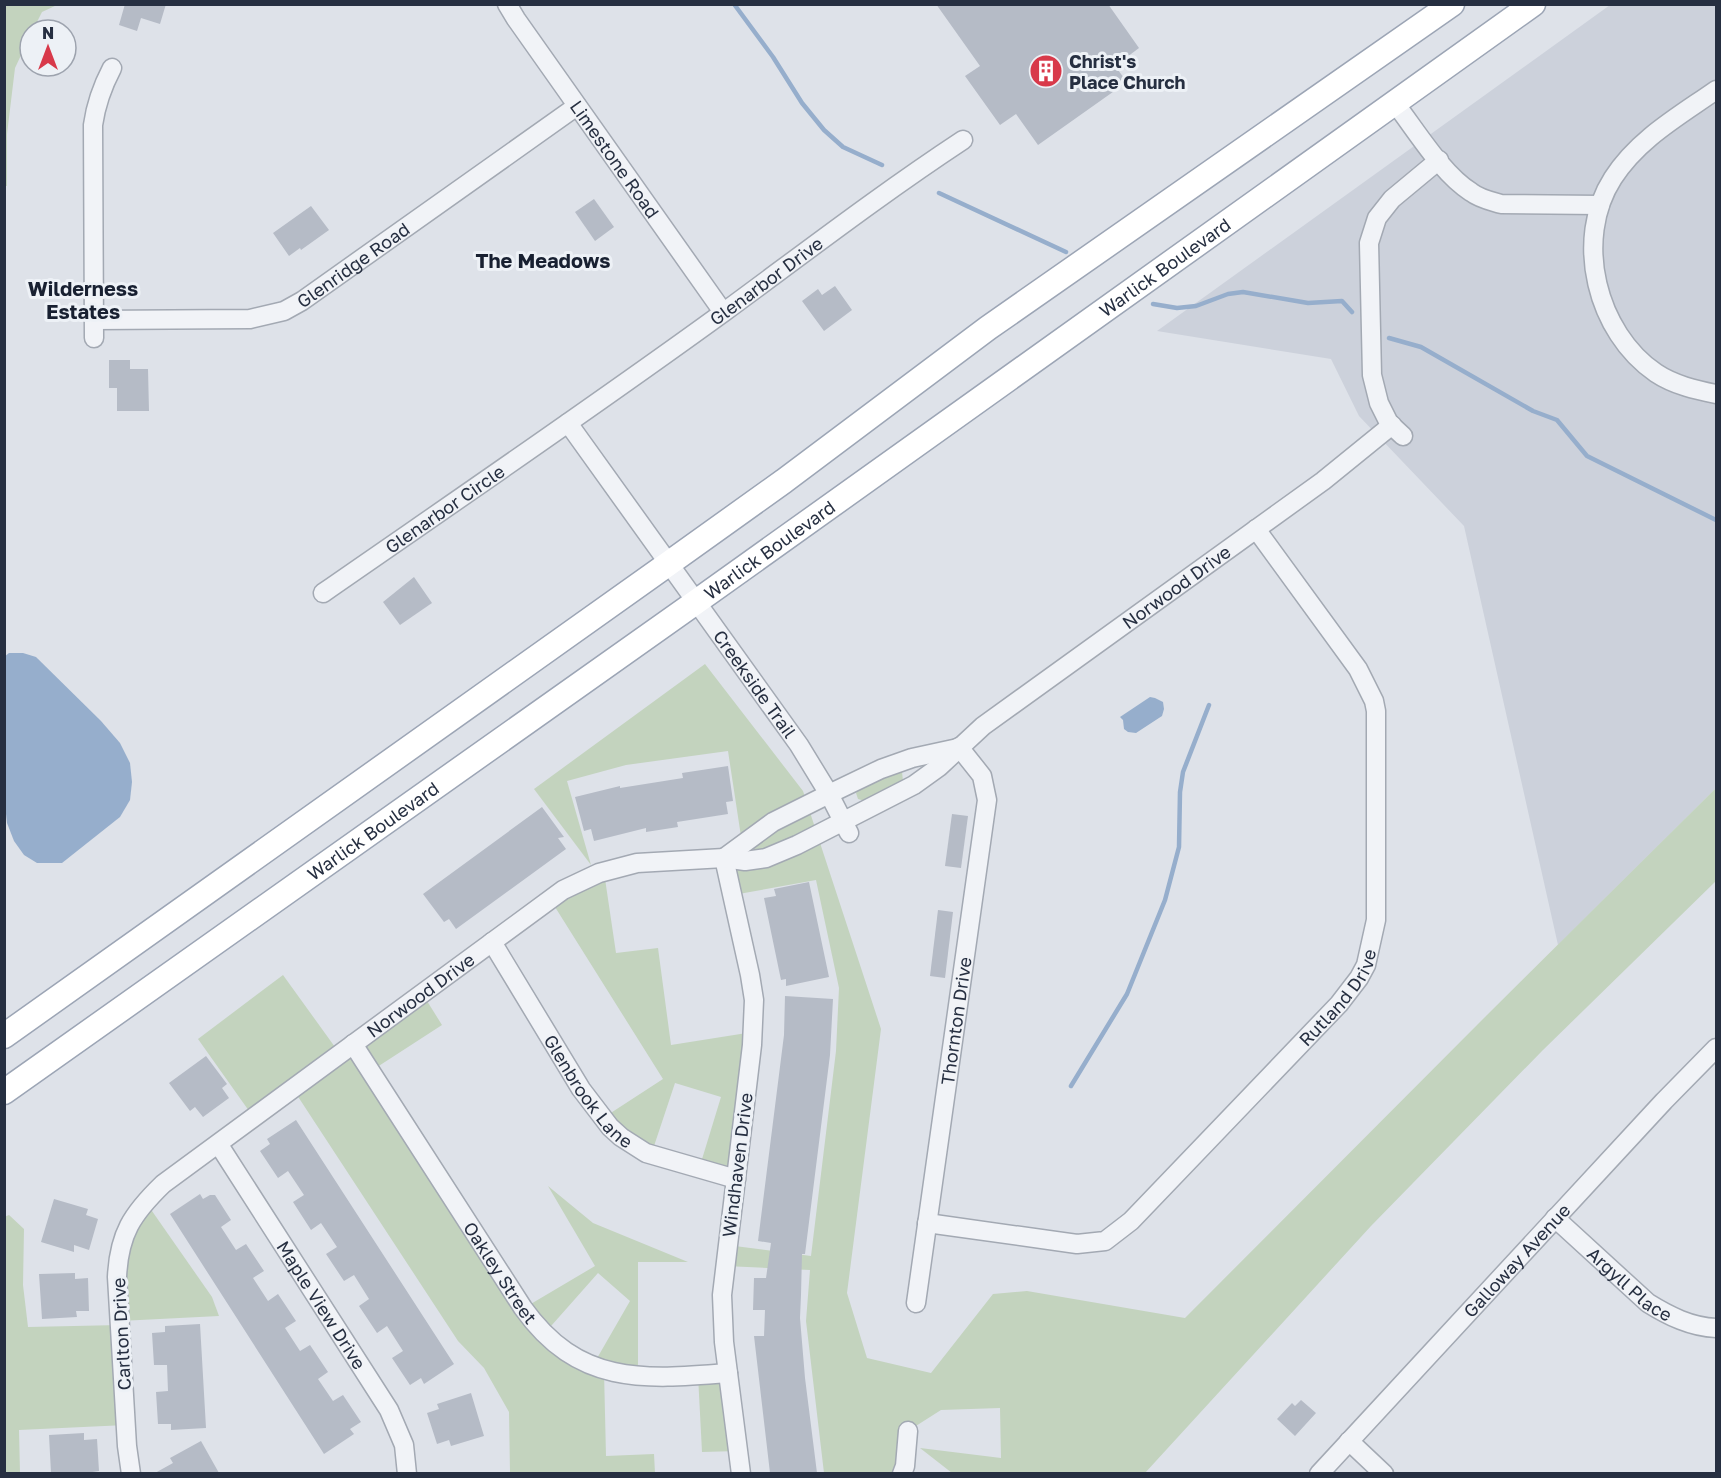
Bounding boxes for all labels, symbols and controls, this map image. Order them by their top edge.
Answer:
north arrow [18,18,78,78]
text: N [42,23,54,43]
place label: Christ's Place Church [1069,50,1185,93]
building icon: Christ's Place Church [1028,53,1064,89]
street label: Limestone Road [566,96,664,222]
street label: Warlick Boulevard [1095,213,1235,321]
street label: Glenridge Road [292,217,414,312]
street label: Glenarbor Drive [705,232,827,330]
district label: The Meadows [476,248,611,272]
district label: Wilderness Estates [28,276,138,323]
street label: Glenarbor Circle [381,460,509,558]
street label: Warlick Boulevard [699,495,839,604]
street label: Norwood Drive [1118,540,1235,633]
street label: Creekside Trail [709,626,801,742]
street label: Warlick Boulevard [303,777,443,885]
street label: Rutland Drive [1294,947,1380,1050]
street label: Norwood Drive [362,948,478,1042]
street label: Thornton Drive [936,955,976,1086]
street label: Glenbrook Lane [540,1030,637,1153]
street label: Windhaven Drive [717,1091,757,1239]
street label: Galloway Avenue [1459,1199,1575,1322]
street label: Oakley Street [459,1217,542,1328]
street label: Maple View Drive [272,1237,371,1373]
street label: Argyll Place [1583,1242,1676,1326]
street label: Carlton Drive [107,1277,135,1391]

